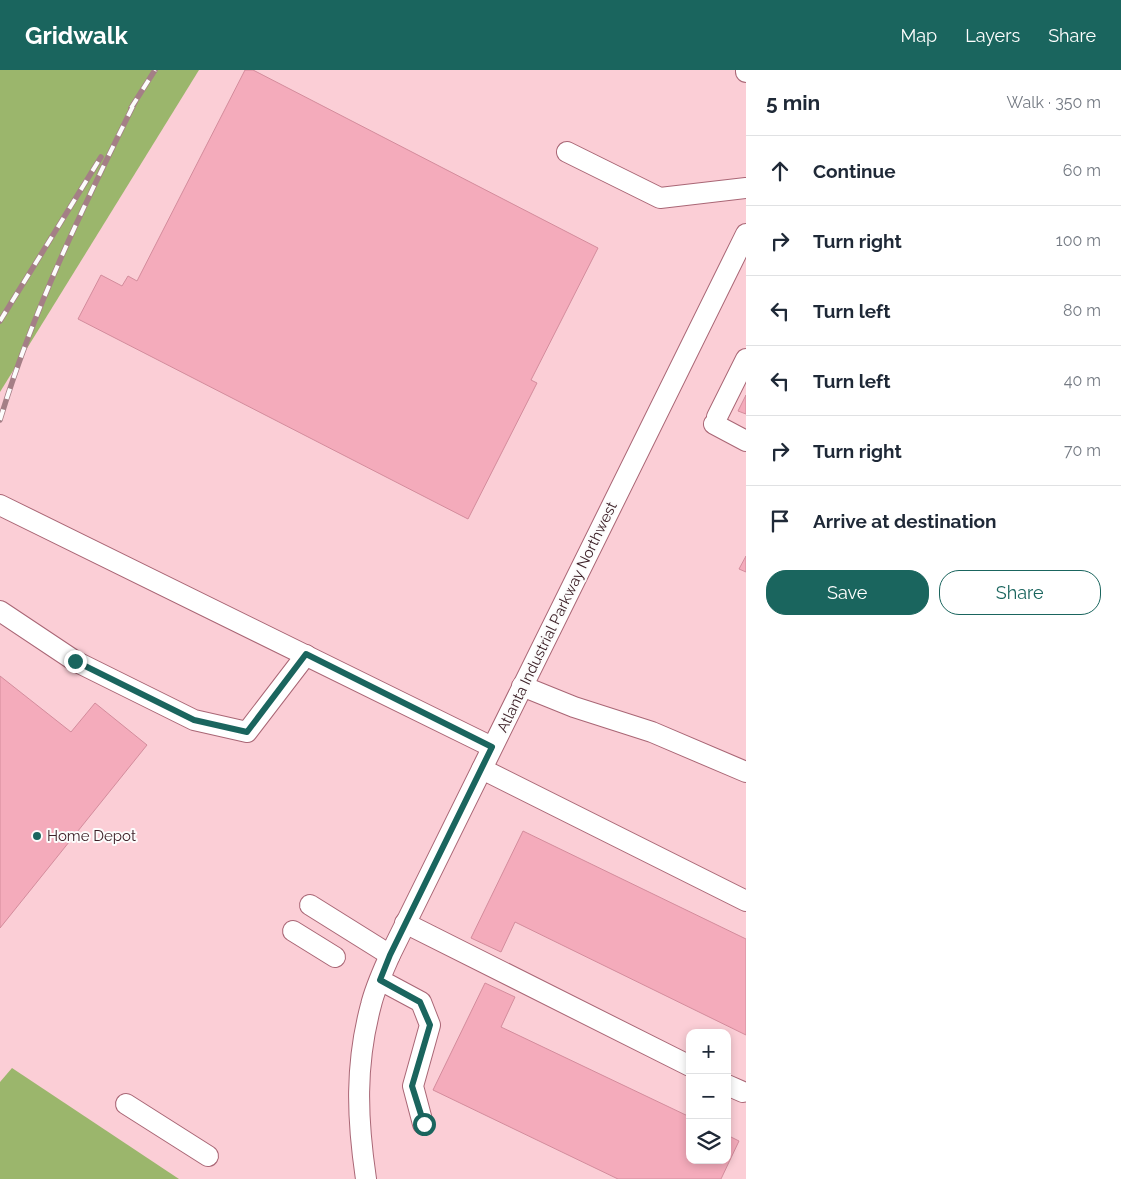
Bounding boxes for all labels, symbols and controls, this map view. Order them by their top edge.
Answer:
text: Gridwalk [25,21,128,50]
text: Map [901,25,937,46]
text: Layers [965,25,1020,46]
text: Share [1048,25,1096,46]
text: 5 min [766,90,820,115]
text: Walk · 350 m [1007,93,1101,112]
icon: ahead [766,157,794,185]
text: Continue [813,160,896,182]
text: 60 m [1063,161,1101,180]
icon: right [766,227,794,255]
text: Turn right [813,230,902,252]
text: 100 m [1056,231,1101,250]
icon: left [766,297,794,325]
text: Turn left [813,300,890,322]
text: 80 m [1063,301,1101,320]
icon: left [766,367,794,395]
text: Turn left [813,370,890,392]
text: 40 m [1064,371,1101,390]
icon: right [766,437,794,465]
text: Turn right [813,440,902,462]
text: 70 m [1064,441,1101,460]
street label: Atlanta Industrial Parkway Northwest [493,499,621,735]
icon: arrive [766,507,794,535]
text: Arrive at destination [813,510,997,532]
button: Save [766,570,929,615]
button: Share [939,570,1101,615]
route end [64,650,87,673]
place label: Home Depot [47,827,136,845]
marker: Home Depot [31,830,43,842]
map controls [686,1029,731,1164]
button: + [686,1029,731,1074]
button: − [686,1074,731,1119]
route start [413,1113,436,1136]
button: layers [686,1119,731,1164]

